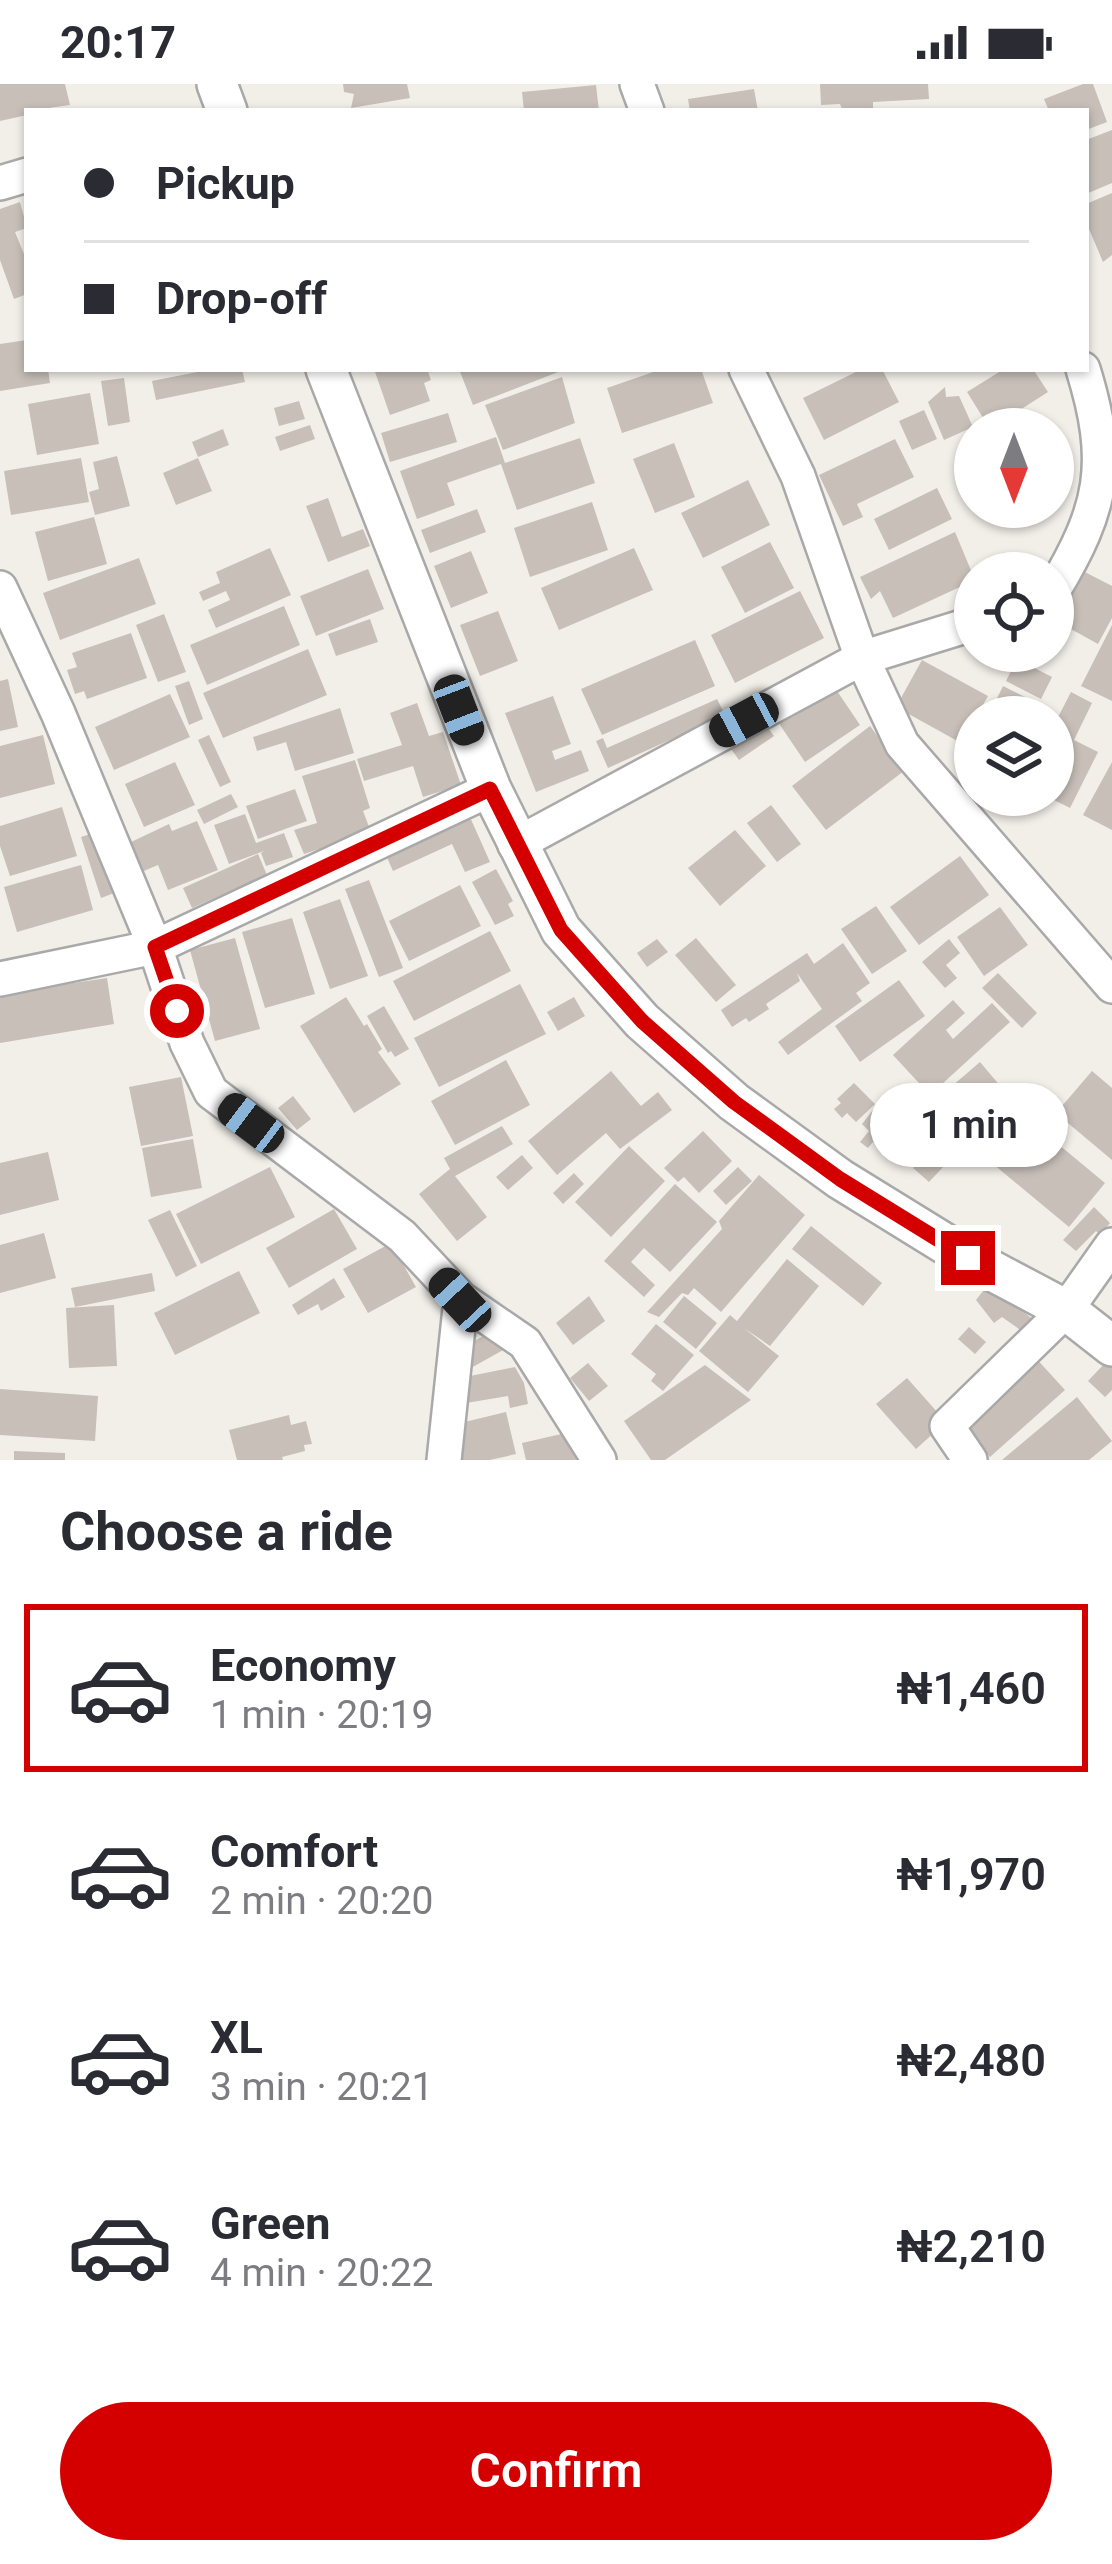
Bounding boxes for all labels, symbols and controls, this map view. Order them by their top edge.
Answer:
text: 20:17 [60,16,176,69]
text: Pickup [156,157,295,210]
text: Drop-off [156,272,327,325]
north arrow [954,408,1074,528]
map controls [954,408,1074,816]
button: locate [954,552,1074,672]
car [429,670,489,750]
car [704,687,784,753]
button: layers [954,696,1074,816]
route start [150,984,204,1038]
callout: 1 min [869,1084,1067,1168]
car [211,1087,291,1159]
text: 1 min [920,1102,1018,1148]
route end [941,1231,995,1285]
car [422,1261,498,1339]
text: Choose a ride [60,1500,393,1563]
icon: car [66,1634,174,1742]
text: Economy [210,1639,396,1692]
text: ₦1,460 [896,1662,1046,1715]
text: 1 min · 20:19 [210,1692,433,1738]
icon: car [66,1820,174,1928]
text: Comfort [210,1825,378,1878]
text: ₦1,970 [896,1848,1046,1901]
text: 2 min · 20:20 [210,1878,433,1924]
icon: car [66,2006,174,2114]
text: XL [210,2011,263,2064]
text: ₦2,480 [896,2034,1046,2087]
text: 3 min · 20:21 [210,2064,433,2110]
icon: car [66,2192,174,2300]
text: Green [210,2197,331,2250]
text: ₦2,210 [896,2220,1046,2273]
text: 4 min · 20:22 [210,2250,433,2296]
button: Confirm [60,2402,1052,2540]

